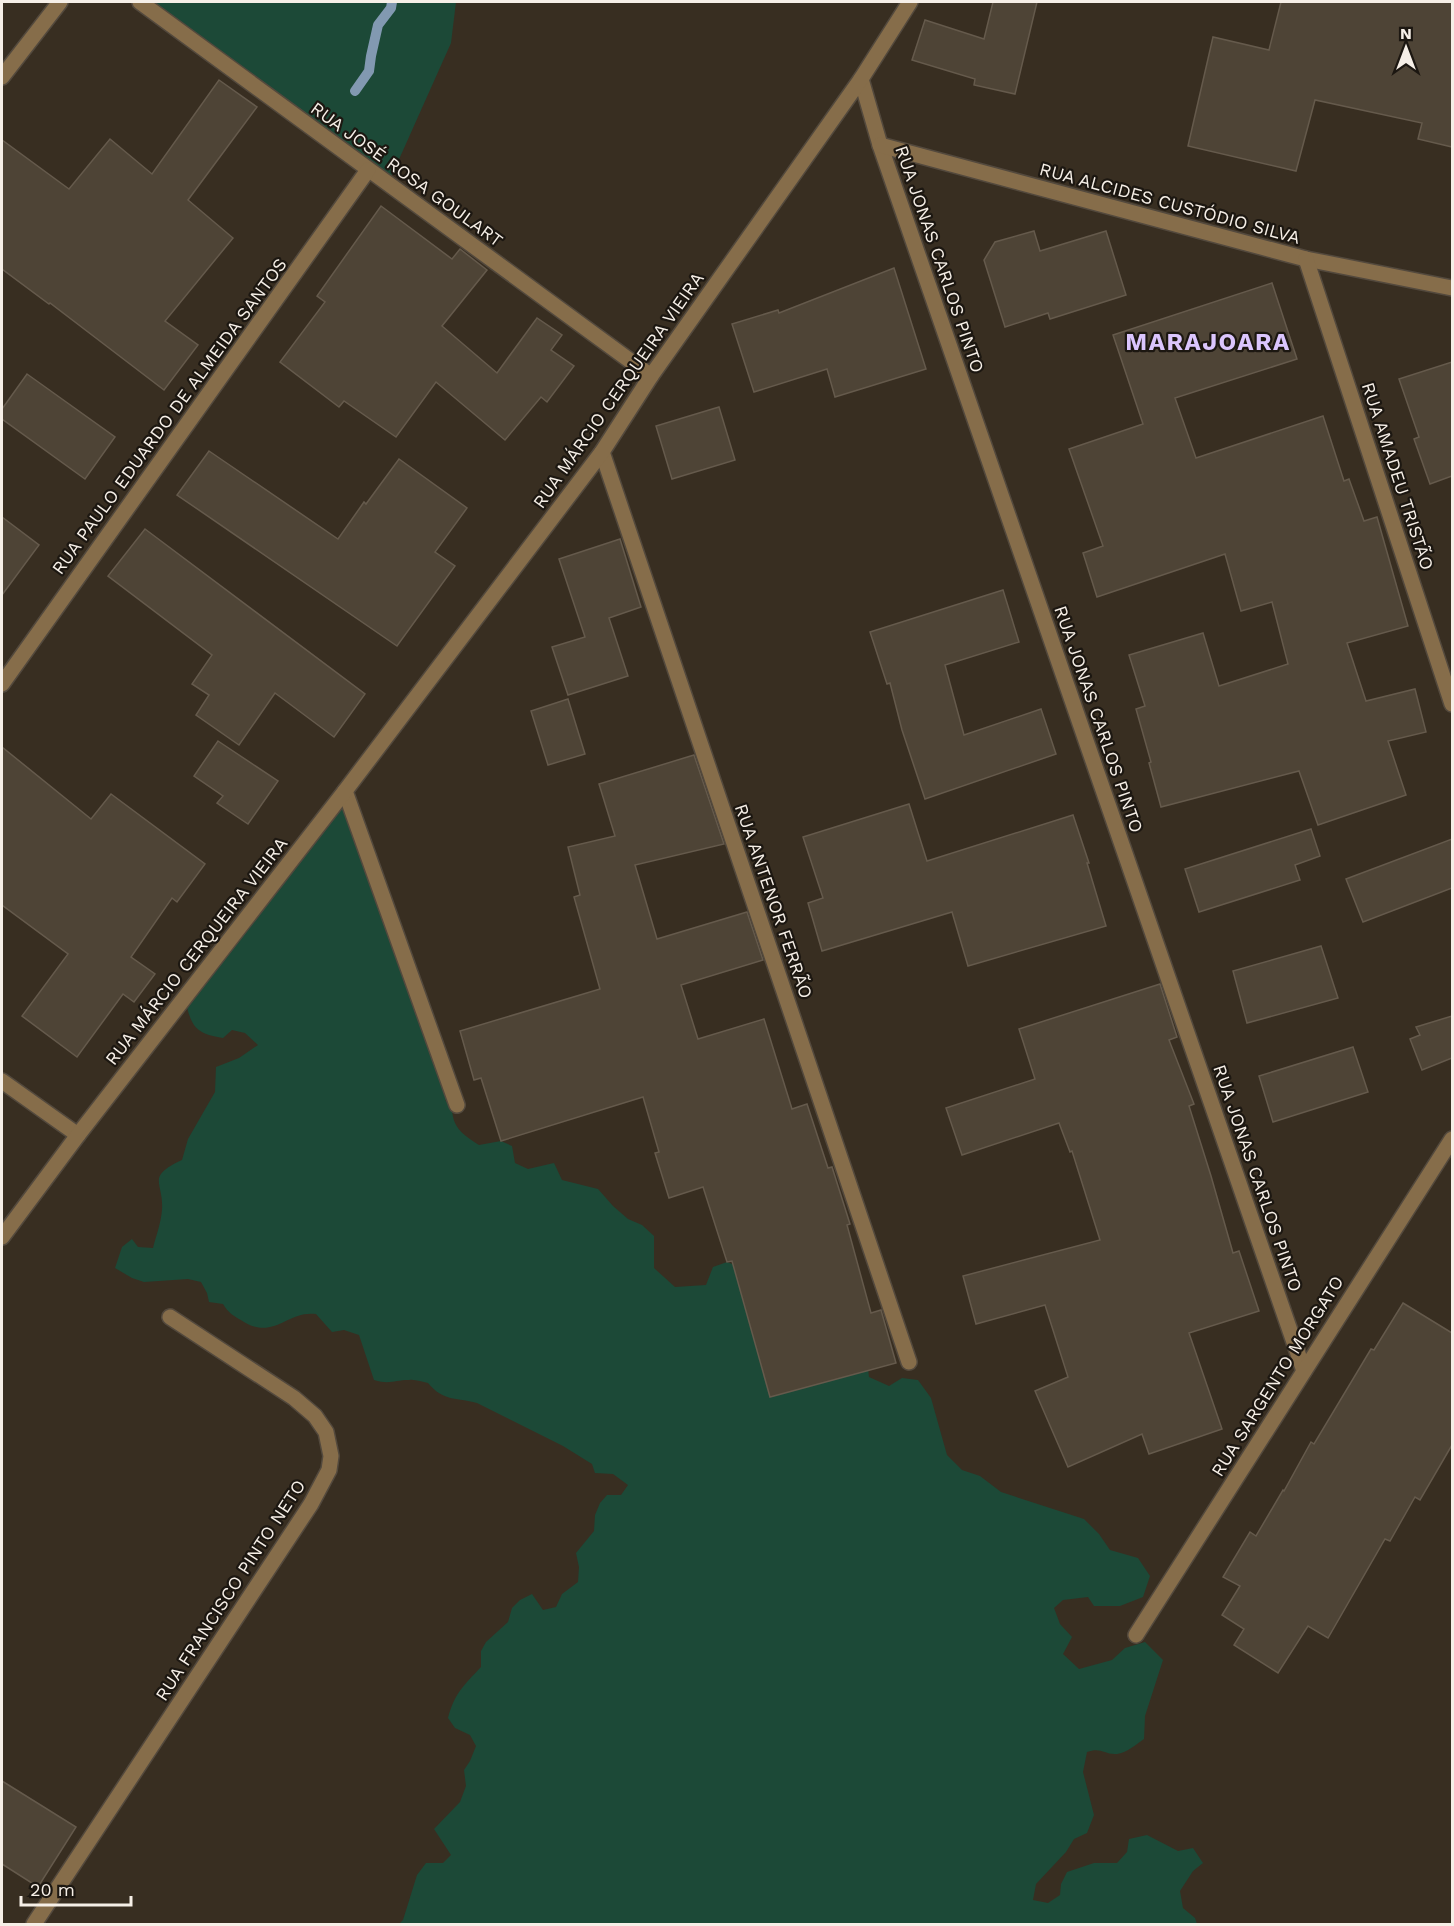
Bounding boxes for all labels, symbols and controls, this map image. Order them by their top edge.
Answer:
north arrow [1376,18,1436,78]
text: N [1400,24,1412,43]
street label: RUA JOSÉ ROSA GOULART [307,97,507,251]
street label: RUA JONAS CARLOS PINTO [891,143,989,375]
street label: RUA ALCIDES CUSTÓDIO SILVA [1037,158,1303,248]
street label: RUA PAULO EDUARDO DE ALMEIDA SANTOS [47,254,291,578]
street label: RUA MÁRCIO CERQUEIRA VIEIRA [528,268,708,512]
district label: MARAJOARA [1125,328,1291,356]
street label: RUA AMADEU TRISTÃO [1358,379,1438,573]
street label: RUA JONAS CARLOS PINTO [1050,603,1148,835]
street label: RUA ANTENOR FERRÃO [731,801,817,1001]
street label: RUA MÁRCIO CERQUEIRA VIEIRA [101,833,291,1069]
street label: RUA JONAS CARLOS PINTO [1209,1062,1307,1294]
street label: RUA SARGENTO MORGATO [1207,1272,1347,1480]
street label: RUA FRANCISCO PINTO NETO [151,1476,309,1704]
scale bar [21,1869,130,1907]
text: 20 m [30,1879,75,1900]

